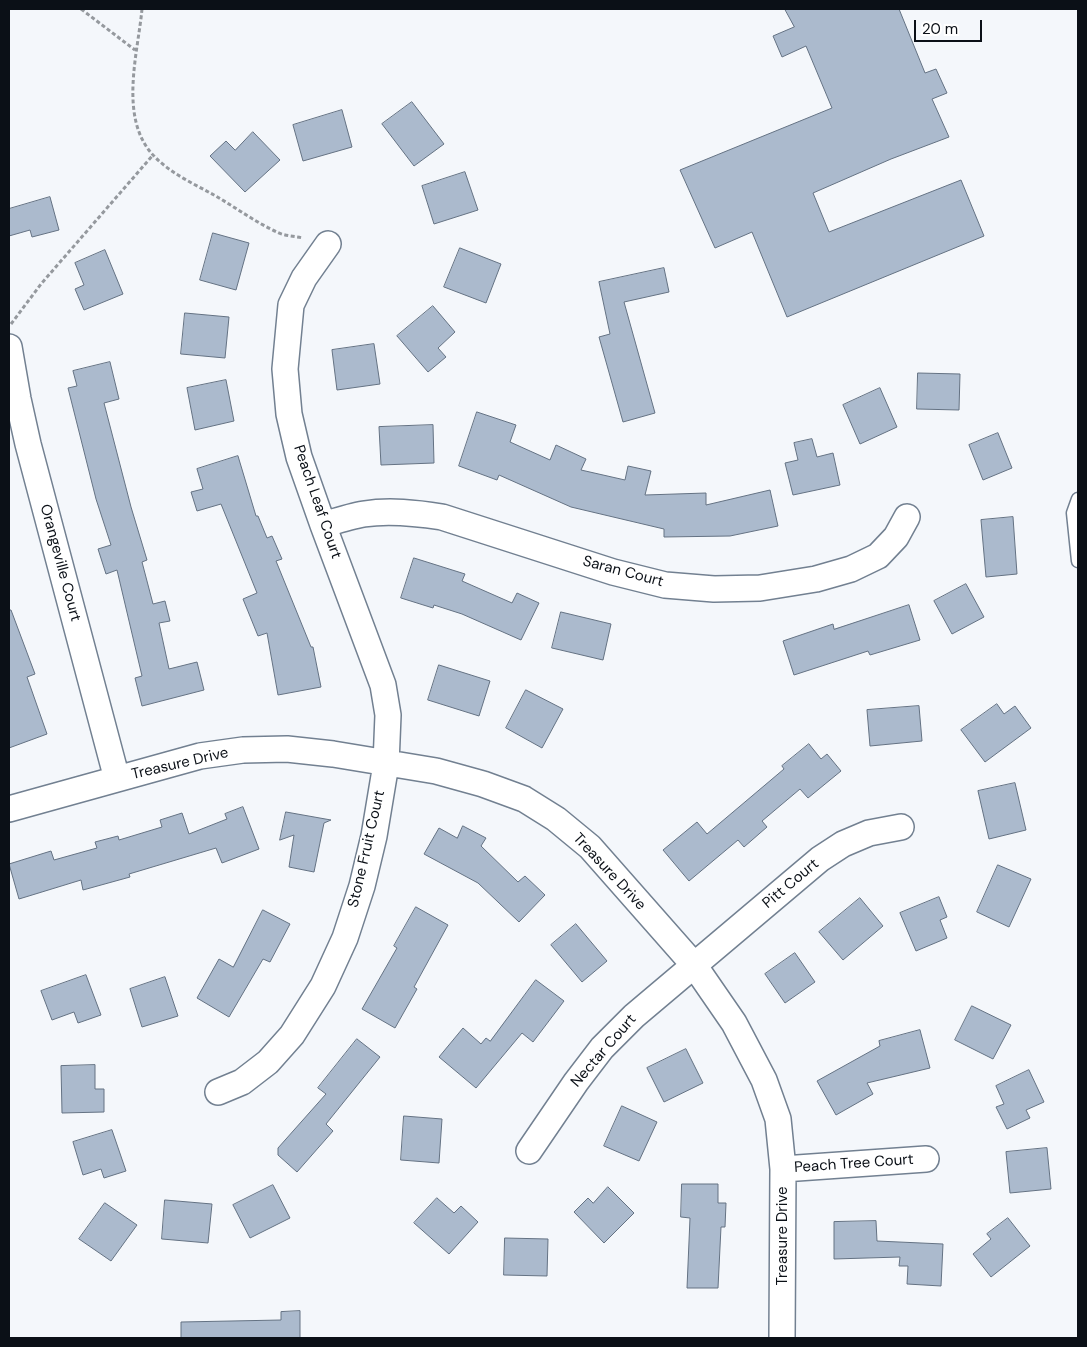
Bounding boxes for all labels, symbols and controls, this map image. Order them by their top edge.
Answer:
scale bar [917,10,984,42]
text: 20 m [922,19,958,39]
street label: Peach Leaf Court [289,443,345,561]
street label: Orangeville Court [36,502,84,624]
street label: Saran Court [581,553,665,591]
street label: Treasure Drive [130,744,230,784]
street label: Stone Fruit Court [345,789,389,909]
street label: Treasure Drive [569,830,649,914]
street label: Pitt Court [759,855,823,913]
street label: Nectar Court [568,1011,640,1091]
street label: Peach Tree Court [794,1151,914,1177]
street label: Treasure Drive [774,1187,792,1285]

